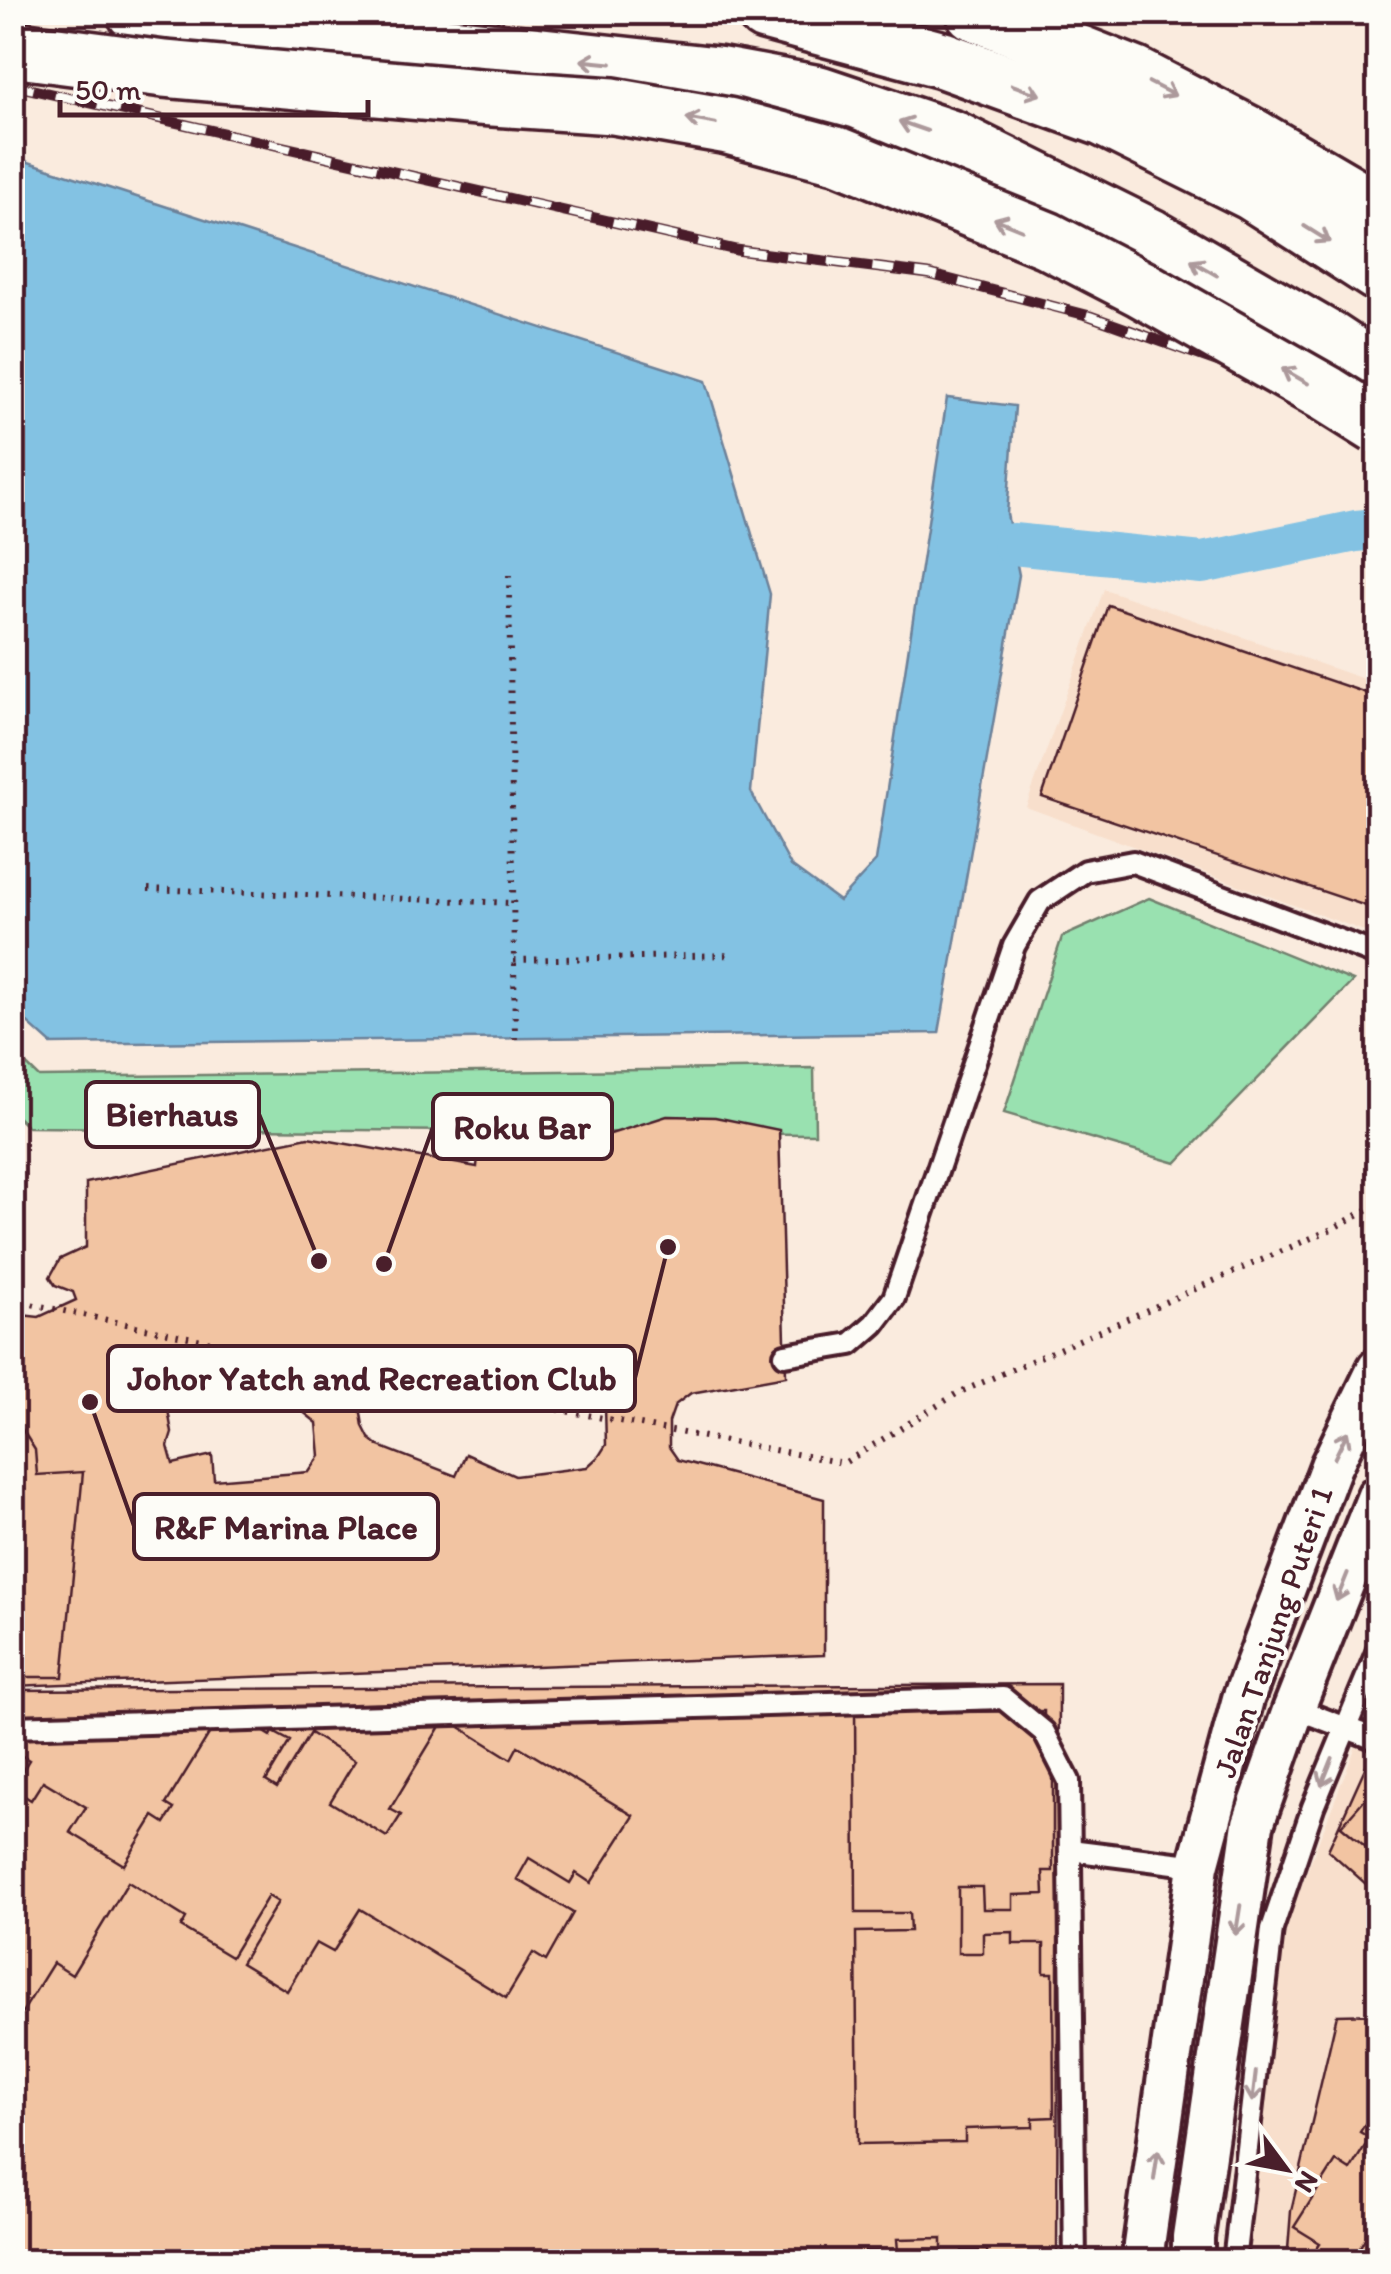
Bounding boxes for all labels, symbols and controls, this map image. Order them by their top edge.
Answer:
one-way arrow [580,52,612,71]
scale bar [60,55,368,117]
text: 50 m [75,71,141,108]
one-way arrow [1146,80,1176,99]
one-way arrow [1010,82,1041,100]
one-way arrow [685,111,718,130]
one-way arrow [898,115,929,133]
one-way arrow [993,213,1024,231]
one-way arrow [1302,223,1331,244]
one-way arrow [1190,258,1220,278]
one-way arrow [1281,365,1310,385]
callout: Bierhaus [86,1082,259,1147]
text: Bierhaus [105,1093,239,1135]
callout: Roku Bar [433,1094,612,1159]
text: Roku Bar [453,1106,592,1148]
callout: Johor Yatch and Recreation Club [108,1346,635,1411]
text: Johor Yatch and Recreation Club [126,1357,617,1399]
one-way arrow [1332,1431,1351,1460]
street label: Jalan Tanjung Puteri 1 [1205,1481,1341,1782]
callout: R&F Marina Place [134,1494,438,1559]
text: R&F Marina Place [154,1506,418,1548]
one-way arrow [1332,1571,1350,1601]
one-way arrow [1316,1757,1334,1787]
one-way arrow [1228,1904,1247,1936]
one-way arrow [1244,2070,1263,2103]
north arrow [1236,2119,1336,2219]
one-way arrow [1147,2149,1165,2182]
text: N [1288,2165,1327,2199]

